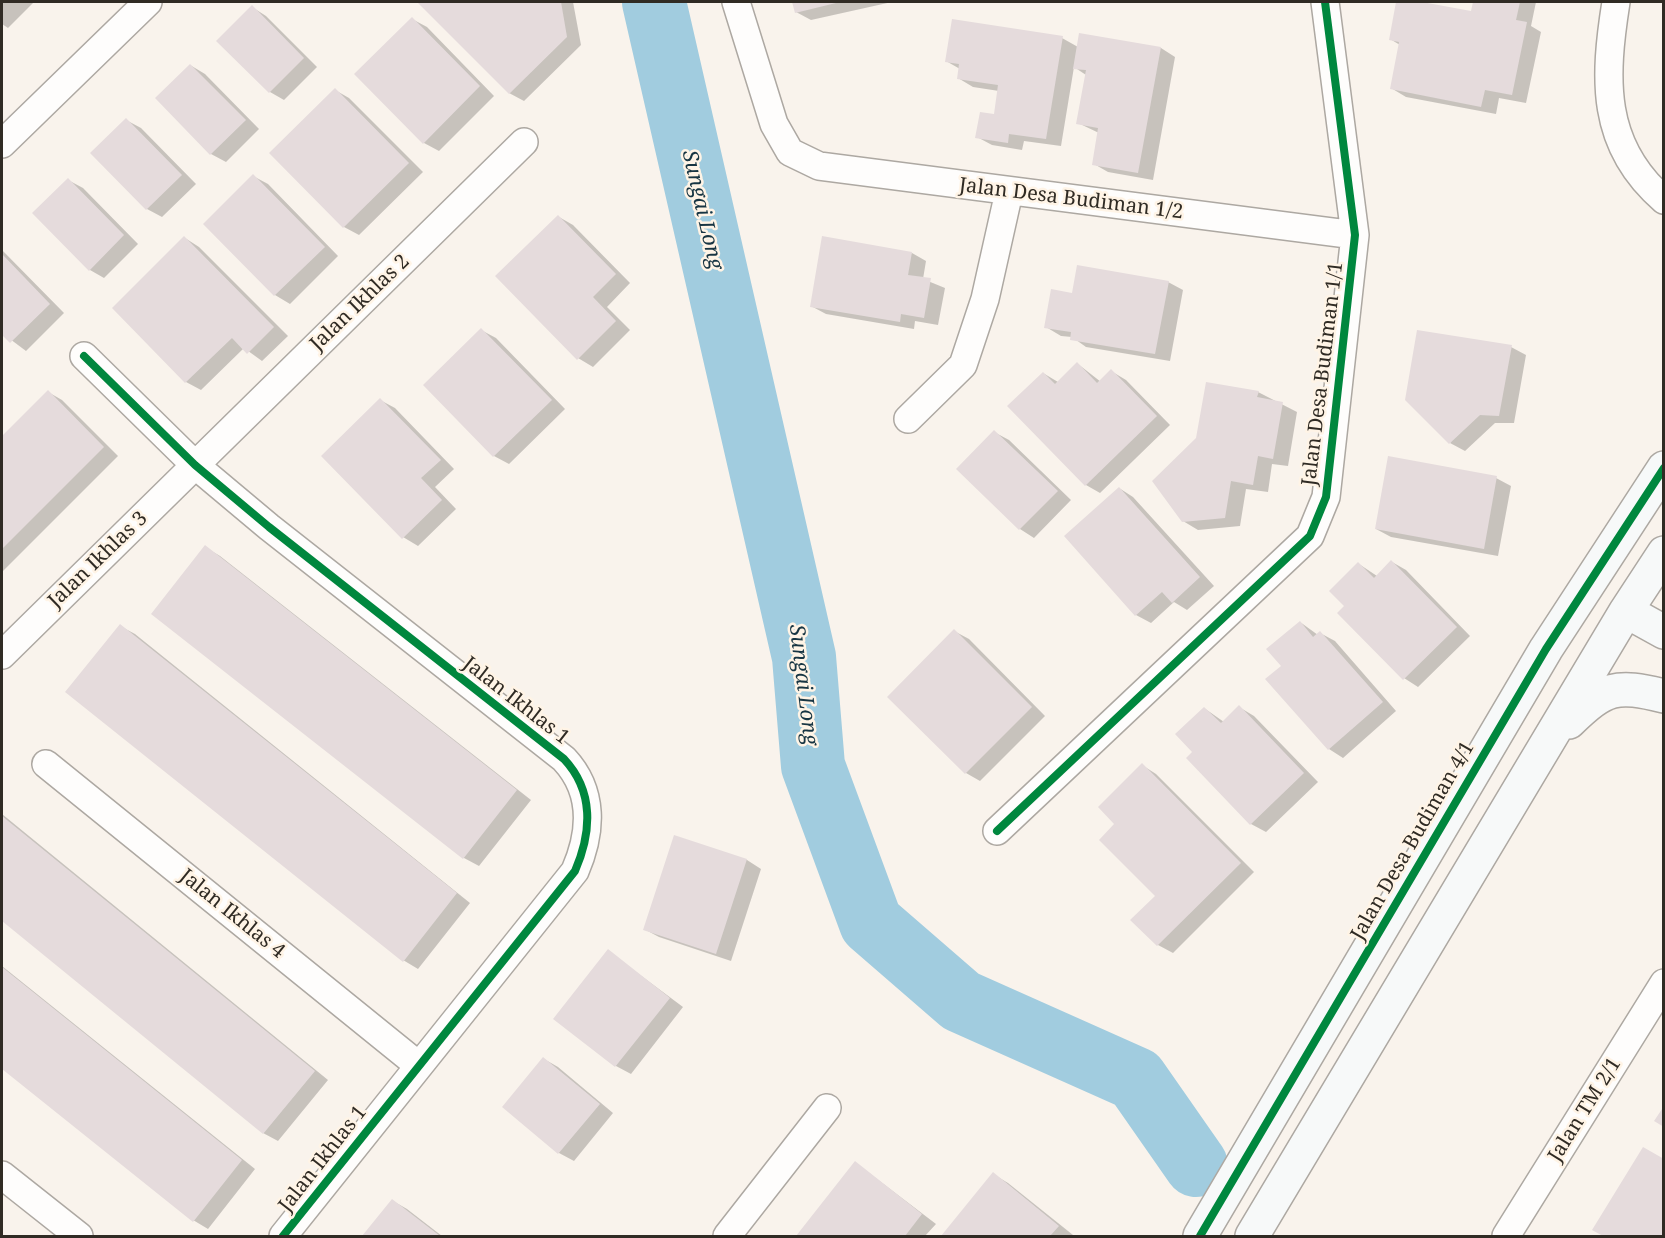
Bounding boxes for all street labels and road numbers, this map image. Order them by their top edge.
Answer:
street label: Jalan Desa Budiman 1/2 [958,173,1184,225]
street label: Jalan Ikhlas 2 [305,250,415,356]
street label: Jalan Desa Budiman 1/1 [1297,261,1349,487]
street label: Jalan Ikhlas 3 [43,507,153,613]
street label: Jalan Ikhlas 1 [458,652,574,750]
street label: Jalan Desa Budiman 4/1 [1346,737,1480,945]
street label: Jalan Ikhlas 4 [174,864,290,964]
street label: Jalan TM 2/1 [1543,1053,1627,1167]
street label: Jalan Ikhlas 1 [274,1101,372,1217]

